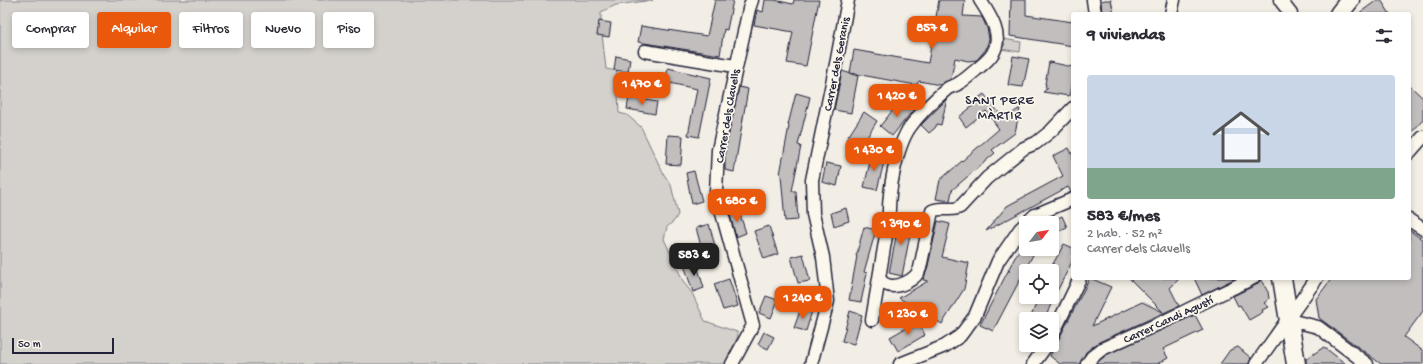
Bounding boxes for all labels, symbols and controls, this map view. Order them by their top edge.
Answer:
chip: Comprar [12,12,89,48]
chip: Alquilar [97,12,171,48]
chip: Filtros [179,12,243,48]
chip: Nuevo [251,12,315,48]
chip: Piso [323,12,374,48]
street label: Carrer dels Geranis [822,16,854,113]
pin: 857 € [904,16,960,50]
text: 857 € [916,21,948,36]
icon: filters [1373,25,1395,47]
text: 9 viviendas [1087,26,1164,46]
street label: Carrer dels Clavells [714,68,744,164]
pin: 1 470 € [605,72,679,106]
text: 1 470 € [622,77,662,92]
pin: 1 420 € [860,84,934,118]
text: 1 420 € [877,89,917,104]
district label: SANT PERE MÀRTIR [965,94,1035,124]
icon: home [1205,101,1277,173]
pin: 1 430 € [837,138,911,172]
text: 1 430 € [854,143,894,158]
pin: 1 680 € [700,189,774,223]
text: 1 680 € [717,194,757,209]
text: 583 €/mes [1087,207,1159,227]
pin: 1 390 € [864,212,938,246]
north arrow [1019,216,1059,256]
map controls [1019,216,1059,352]
text: 1 390 € [881,217,921,232]
text: 2 hab. · 52 m² [1087,227,1163,242]
text: Carrer dels Clavells [1087,242,1190,257]
pin: 583 € [666,243,722,277]
text: 583 € [678,248,710,263]
button: locate [1019,264,1059,304]
pin: 1 240 € [766,286,840,320]
text: 1 240 € [783,291,823,306]
street label: Carrer Candi Agustí [1122,294,1216,348]
pin: 1 230 € [871,302,945,336]
text: 1 230 € [888,307,928,322]
button: layers [1019,312,1059,352]
scale bar [12,336,114,355]
text: 50 m [18,339,40,351]

